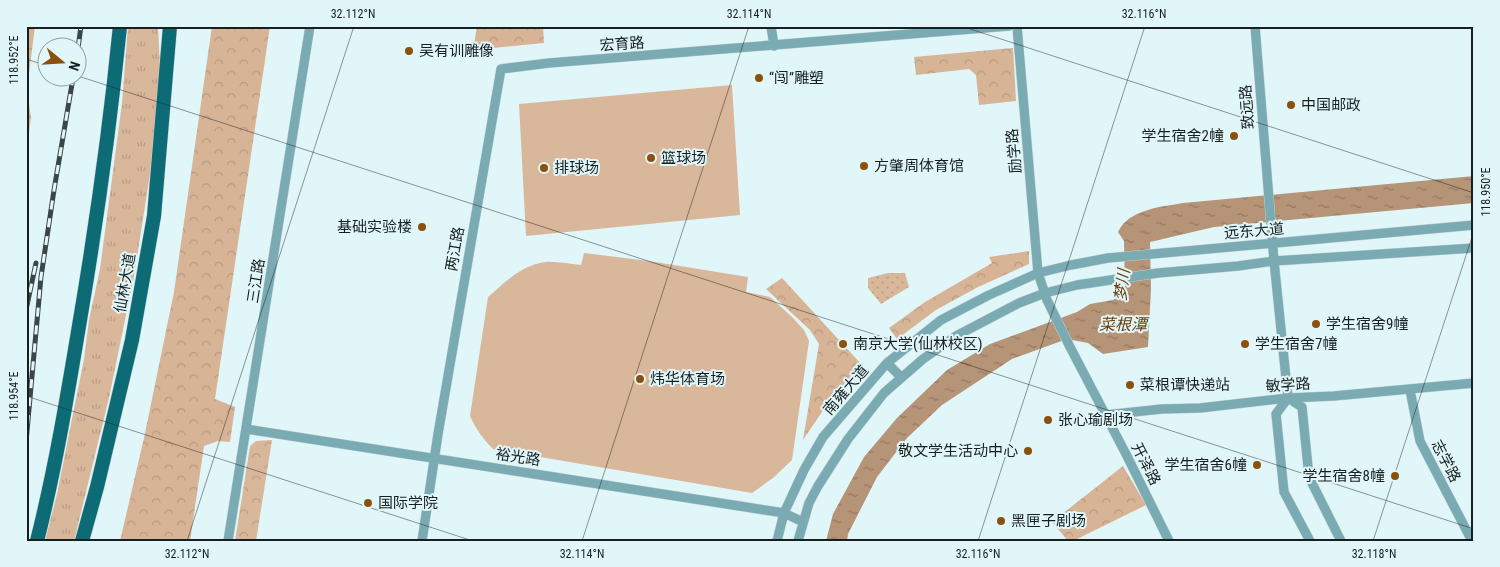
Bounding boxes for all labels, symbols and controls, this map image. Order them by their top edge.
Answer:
text: 32.112°N [331,7,375,21]
text: 32.114°N [727,7,771,21]
text: 32.116°N [1122,7,1166,21]
street label: 宏育路 [599,33,645,55]
text: 118.952°E [7,35,21,85]
north arrow [38,38,88,88]
place label: 吴有训雕像 [419,42,494,60]
marker: 吴有训雕像 [403,45,415,57]
text: N [65,59,83,73]
place label: “闯”雕塑 [769,69,824,87]
marker: “闯”雕塑 [753,72,765,84]
street label: 致远路 [1236,84,1258,130]
place label: 中国邮政 [1301,96,1361,114]
marker: 中国邮政 [1285,99,1297,111]
place label: 学生宿舍2幢 [1142,127,1224,145]
street label: 励学路 [1003,128,1025,174]
marker: 学生宿舍2幢 [1228,130,1240,142]
place label: 篮球场 [661,149,706,167]
marker: 篮球场 [645,152,657,164]
place label: 方肇周体育馆 [874,157,964,175]
place label: 排球场 [554,159,599,177]
marker: 方肇周体育馆 [858,160,870,172]
marker: 排球场 [538,162,550,174]
text: 118.950°E [1479,167,1493,217]
place label: 基础实验楼 [337,218,412,236]
street label: 远东大道 [1223,219,1285,243]
marker: 基础实验楼 [416,221,428,233]
street label: 两江路 [442,225,468,273]
street label: 仙林大道 [111,252,139,314]
street label: 三江路 [244,257,268,305]
water label: 梦川 [1111,266,1134,302]
water label: 菜根潭 [1099,315,1150,334]
place label: 学生宿舍9幢 [1326,315,1408,333]
marker: 学生宿舍9幢 [1310,318,1322,330]
place label: 南京大学(仙林校区) [853,335,983,353]
place label: 学生宿舍7幢 [1255,335,1337,353]
marker: 南京大学(仙林校区) [837,338,849,350]
marker: 学生宿舍7幢 [1239,338,1251,350]
street label: 南雍大道 [820,361,872,419]
place label: 炜华体育场 [650,370,725,388]
text: 118.954°E [7,371,21,421]
marker: 炜华体育场 [634,373,646,385]
street label: 敏学路 [1265,374,1311,396]
place label: 菜根谭快递站 [1140,376,1230,394]
marker: 菜根谭快递站 [1124,379,1136,391]
place label: 张心瑜剧场 [1058,411,1133,429]
marker: 张心瑜剧场 [1042,414,1054,426]
street label: 志学路 [1428,437,1464,485]
street label: 开泽路 [1128,440,1164,488]
place label: 敬文学生活动中心 [898,442,1018,460]
street label: 裕光路 [494,445,542,469]
marker: 敬文学生活动中心 [1022,445,1034,457]
place label: 学生宿舍6幢 [1165,456,1247,474]
marker: 学生宿舍6幢 [1251,459,1263,471]
place label: 学生宿舍8幢 [1303,467,1385,485]
marker: 学生宿舍8幢 [1389,470,1401,482]
place label: 国际学院 [378,494,438,512]
marker: 国际学院 [362,497,374,509]
place label: 黑匣子剧场 [1011,512,1086,530]
marker: 黑匣子剧场 [995,515,1007,527]
text: 32.112°N [165,547,209,561]
text: 32.114°N [560,547,604,561]
text: 32.116°N [956,547,1000,561]
text: 32.118°N [1352,547,1396,561]

